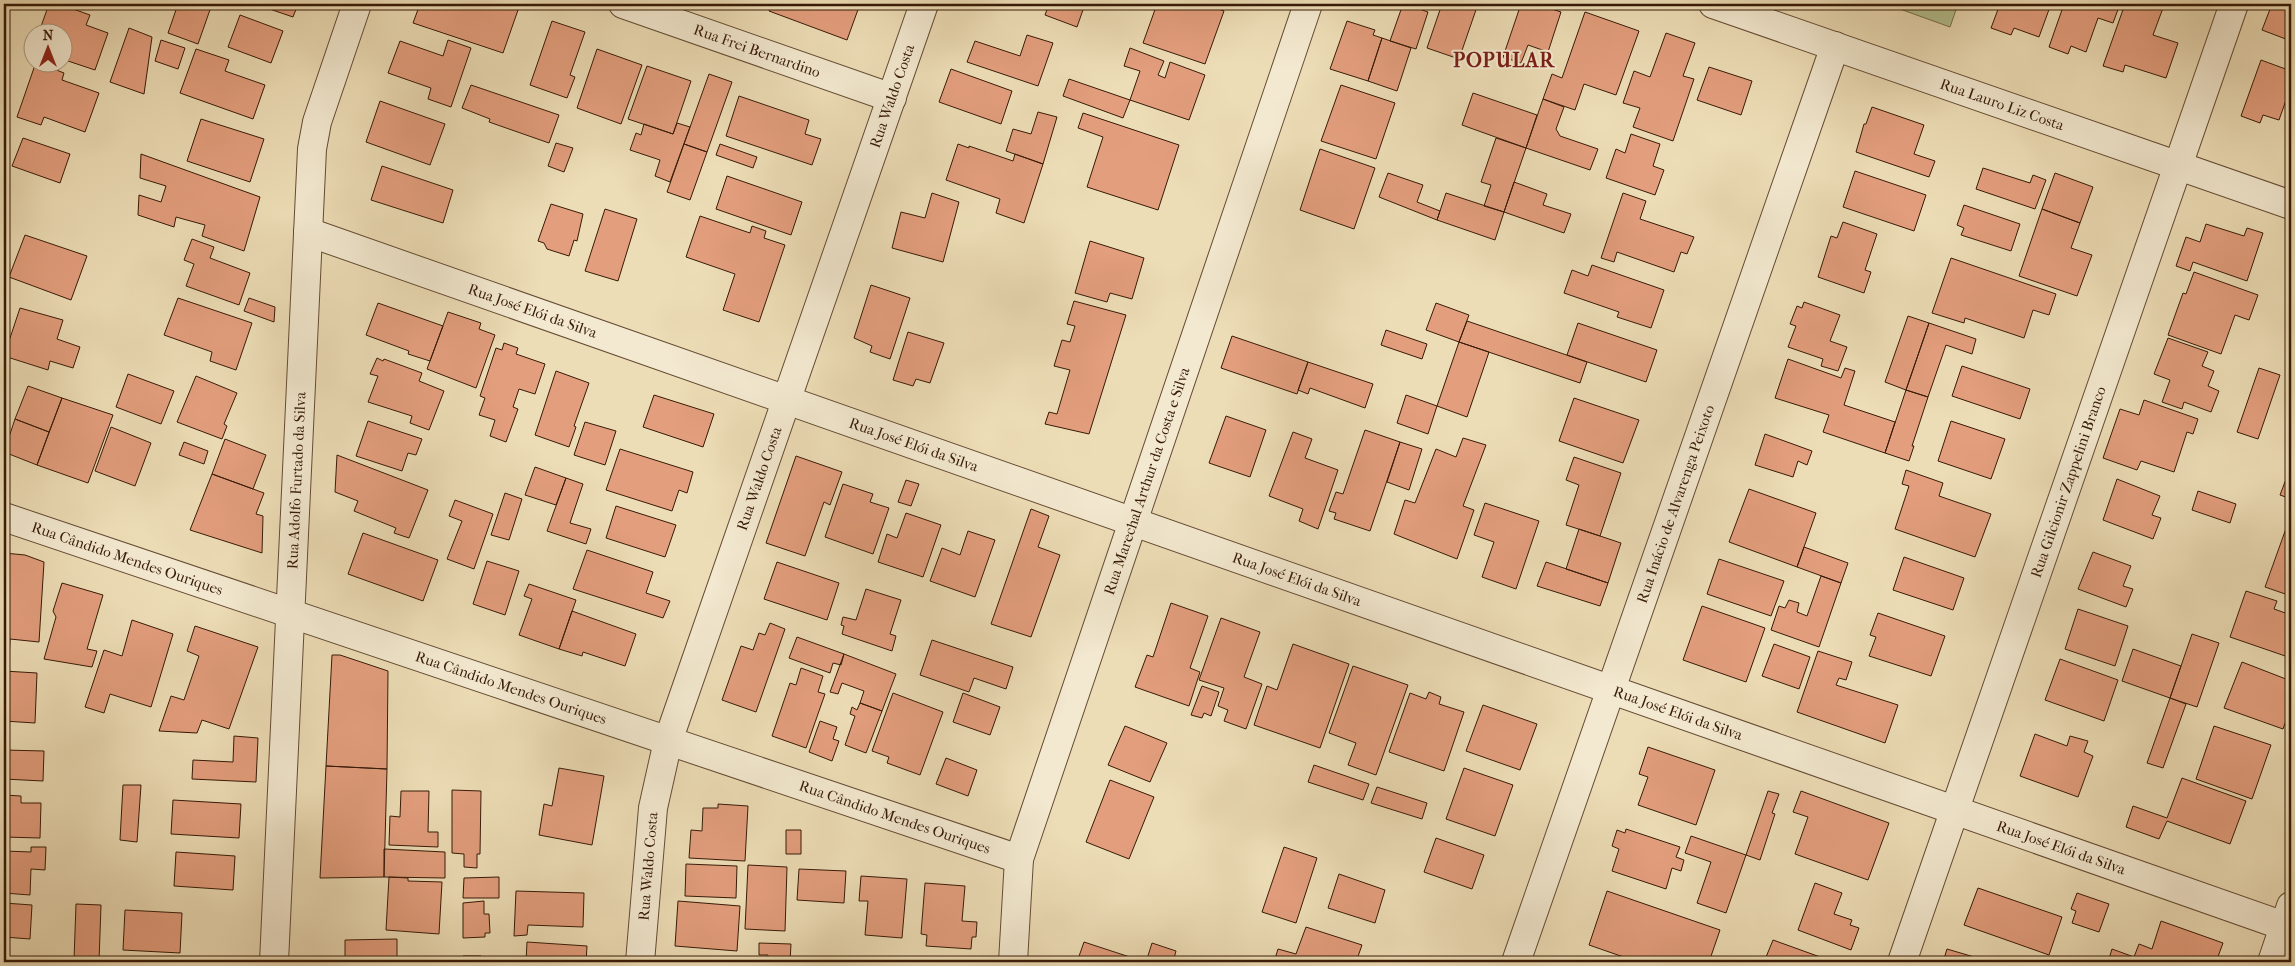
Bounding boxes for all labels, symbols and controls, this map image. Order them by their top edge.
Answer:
street label: Rua Frei Bernardino [691,20,823,81]
north arrow [22,22,72,72]
text: N [43,27,54,44]
street label: Rua Waldo Costa [866,41,919,150]
district label: POPULAR [1453,49,1556,72]
street label: Rua Lauro Liz Costa [1938,75,2067,135]
street label: Rua José Elói da Silva [466,280,600,342]
street label: Rua Marechal Arthur da Costa e Silva [1100,364,1194,597]
street label: Rua Gilcionir Zappelini Branco [2027,384,2110,580]
street label: Rua Adolfo Furtado da Silva [283,390,310,570]
street label: Rua Inácio de Alvarenga Peixoto [1633,402,1718,605]
street label: Rua José Elói da Silva [847,414,982,476]
street label: Rua Waldo Costa [733,423,786,533]
street label: Rua Cândido Mendes Ouriques [29,518,226,599]
street label: Rua José Elói da Silva [1230,548,1365,611]
street label: Rua Cândido Mendes Ouriques [413,647,609,729]
street label: Rua José Elói da Silva [1611,682,1746,744]
street label: Rua Cândido Mendes Ouriques [797,777,993,858]
street label: Rua Waldo Costa [635,810,662,921]
street label: Rua José Elói da Silva [1994,817,2129,879]

